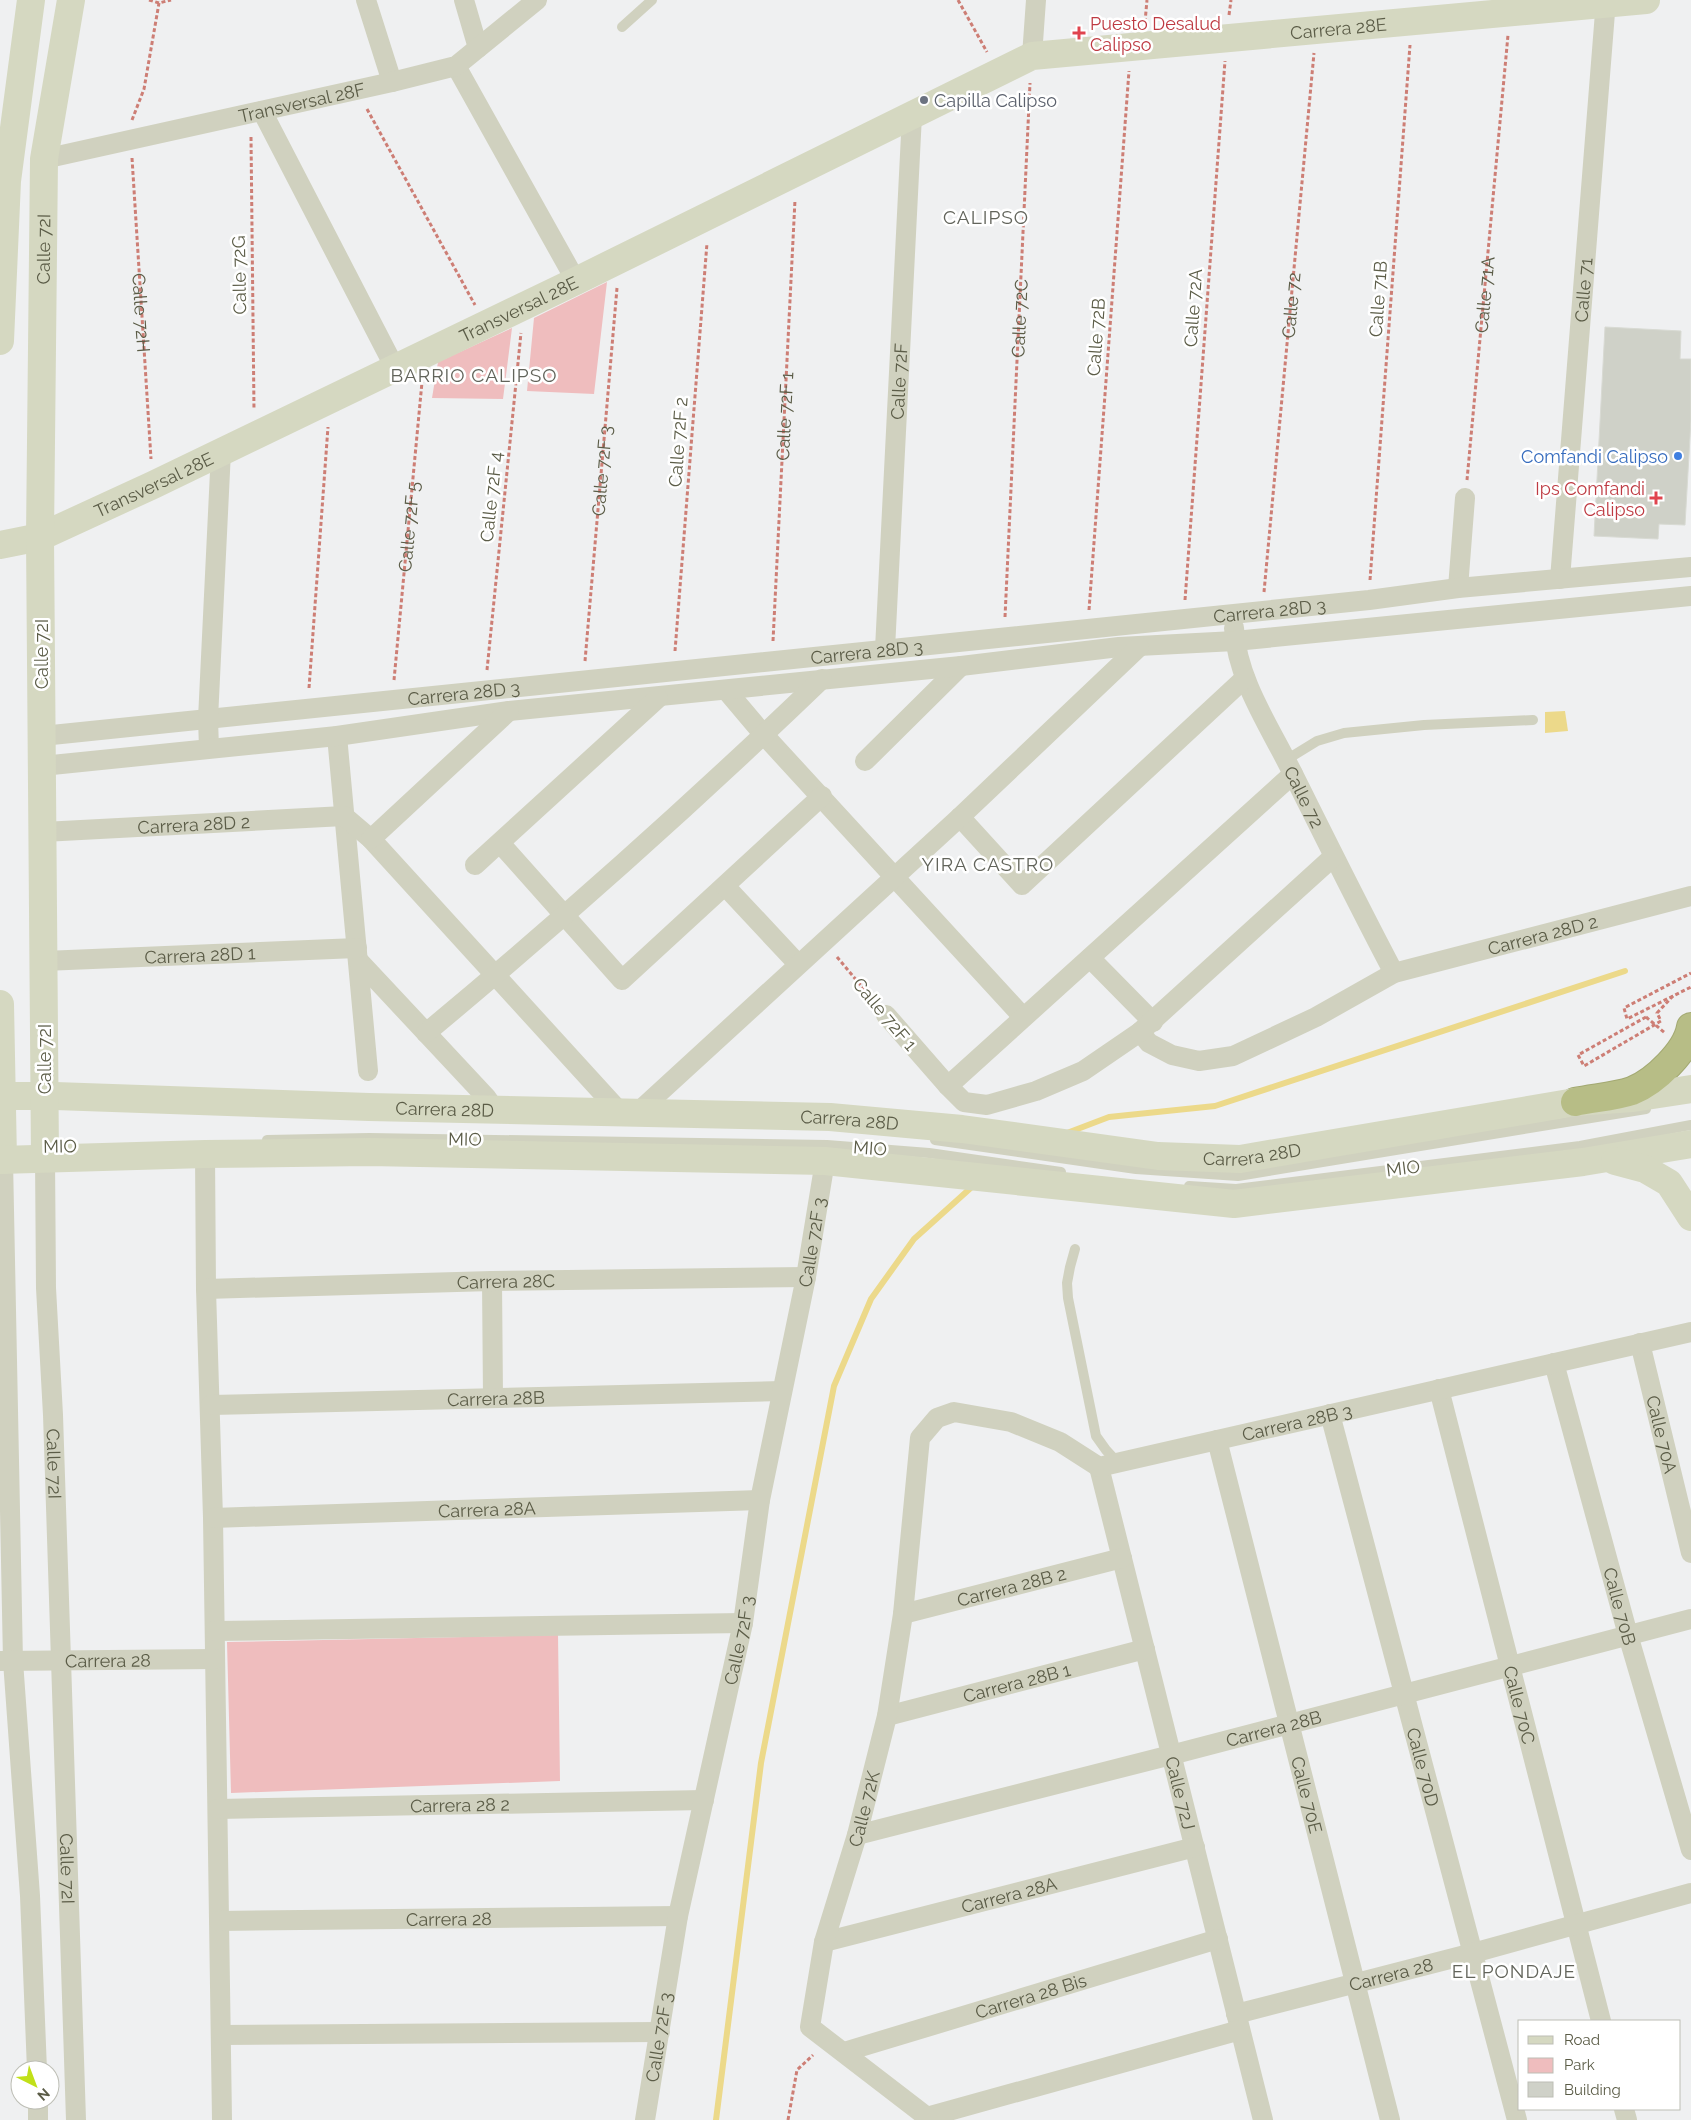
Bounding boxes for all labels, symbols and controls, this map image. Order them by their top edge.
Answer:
place label: Puesto Desalud Calipso [1090,13,1221,55]
street label: Carrera 28E [1289,13,1388,43]
marker: Puesto Desalud Calipso [1072,26,1086,40]
street label: Transversal 28F [237,78,367,126]
place label: Capilla Calipso [934,90,1057,111]
marker: Capilla Calipso [918,94,930,106]
district label: CALIPSO [943,206,1029,228]
street label: Calle 72I [32,214,54,284]
street label: Calle 72G [228,235,250,315]
street label: Calle 71A [1470,256,1498,334]
street label: Calle 71 [1570,257,1596,323]
street label: Calle 71B [1365,260,1391,338]
street label: Calle 72A [1180,268,1206,348]
street label: Transversal 28E [456,271,581,346]
street label: Calle 72 [1277,271,1304,339]
street label: Calle 72H [129,272,155,353]
street label: Calle 72C [1007,279,1031,358]
street label: Calle 72B [1083,297,1109,377]
street label: Calle 72F [886,342,911,420]
district label: BARRIO CALIPSO [391,364,557,386]
street label: Calle 72F 1 [772,371,797,461]
street label: Calle 72F 2 [664,396,692,488]
street label: Calle 72F 3 [587,425,616,517]
place label: Comfandi Calipso [1521,446,1668,467]
street label: Transversal 28E [91,447,217,521]
marker: Comfandi Calipso [1672,450,1684,462]
street label: Calle 72F 4 [476,451,506,543]
place label: Ips Comfandi Calipso [1535,478,1645,520]
street label: Calle 72F 5 [394,480,423,573]
marker: Ips Comfandi Calipso [1649,491,1663,505]
street label: Carrera 28D 3 [1212,594,1327,626]
street label: Calle 72I [31,619,52,689]
street label: Carrera 28D 3 [809,635,924,668]
street label: Carrera 28D 3 [407,677,521,709]
street label: Calle 72 [1280,762,1329,831]
street label: Carrera 28D 2 [137,811,251,837]
district label: YIRA CASTRO [922,853,1054,875]
street label: Carrera 28D 2 [1485,910,1600,959]
street label: Carrera 28D 1 [144,942,256,967]
street label: Calle 72F 1 [848,973,922,1055]
street label: Calle 72I [34,1024,55,1094]
street label: Carrera 28D [395,1097,495,1120]
street label: Carrera 28D [800,1106,900,1134]
street label: MIO [448,1128,482,1150]
street label: MIO [43,1135,77,1157]
street label: MIO [852,1136,888,1160]
street label: Carrera 28D [1203,1138,1303,1170]
street label: MIO [1385,1156,1421,1180]
street label: Calle 72F 3 [794,1196,829,1289]
street label: Carrera 28C [456,1270,555,1292]
street label: Carrera 28B [447,1386,545,1410]
street label: Calle 70A [1643,1393,1682,1475]
street label: Carrera 28B 3 [1240,1399,1354,1445]
street label: Calle 72I [43,1428,66,1499]
street label: Carrera 28A [438,1497,536,1521]
street label: Carrera 28B 2 [955,1562,1068,1610]
street label: Calle 70B [1600,1565,1641,1648]
street label: Calle 72F 3 [719,1594,757,1687]
street label: Carrera 28 [65,1649,151,1671]
street label: Carrera 28B 1 [961,1658,1073,1706]
street label: Calle 70C [1500,1663,1540,1746]
street label: Carrera 28B [1224,1706,1324,1751]
street label: Calle 70D [1403,1725,1444,1809]
street label: Calle 72J [1162,1754,1200,1832]
street label: Calle 70E [1287,1754,1327,1835]
street label: Calle 72K [843,1768,883,1849]
street label: Carrera 28 2 [410,1793,510,1816]
street label: Calle 72I [56,1833,79,1904]
street label: Carrera 28A [959,1872,1059,1917]
street label: Carrera 28 [406,1908,492,1929]
street label: Carrera 28 [1347,1953,1435,1995]
district label: EL PONDAJE [1452,1960,1576,1982]
street label: Carrera 28 Bis [973,1969,1089,2022]
street label: Calle 72F 3 [641,1991,676,2083]
legend [1518,2020,1681,2110]
text: Road [1564,2031,1600,2049]
text: Park [1564,2056,1595,2074]
north arrow [10,2060,60,2110]
text: Building [1564,2081,1621,2099]
text: N [34,2085,53,2104]

